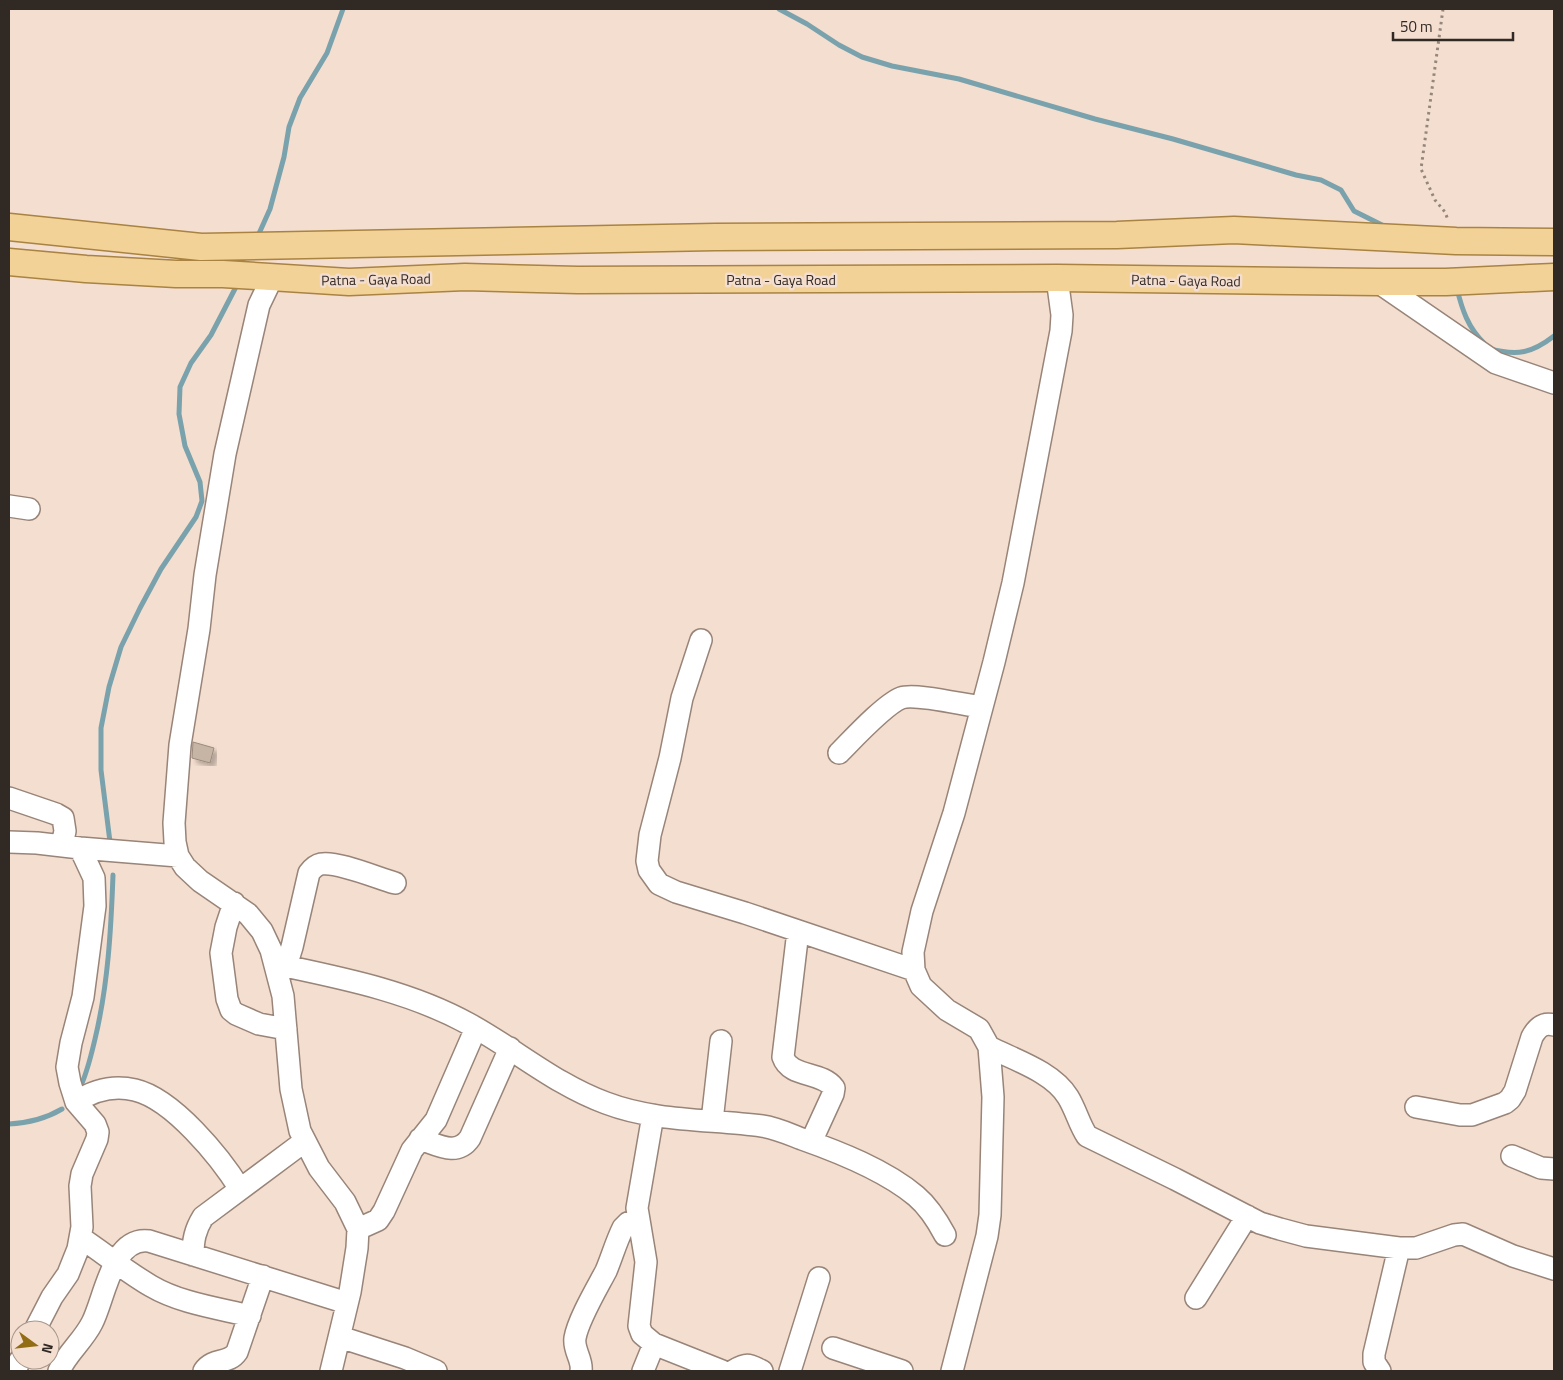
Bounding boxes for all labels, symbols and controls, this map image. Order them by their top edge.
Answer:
scale bar [1393,10,1513,42]
text: 50 m [1400,15,1433,38]
street label: Patna - Gaya Road [321,268,431,290]
street label: Patna - Gaya Road [726,269,836,290]
street label: Patna - Gaya Road [1131,269,1241,291]
north arrow [10,1320,60,1370]
text: N [37,1341,59,1356]

